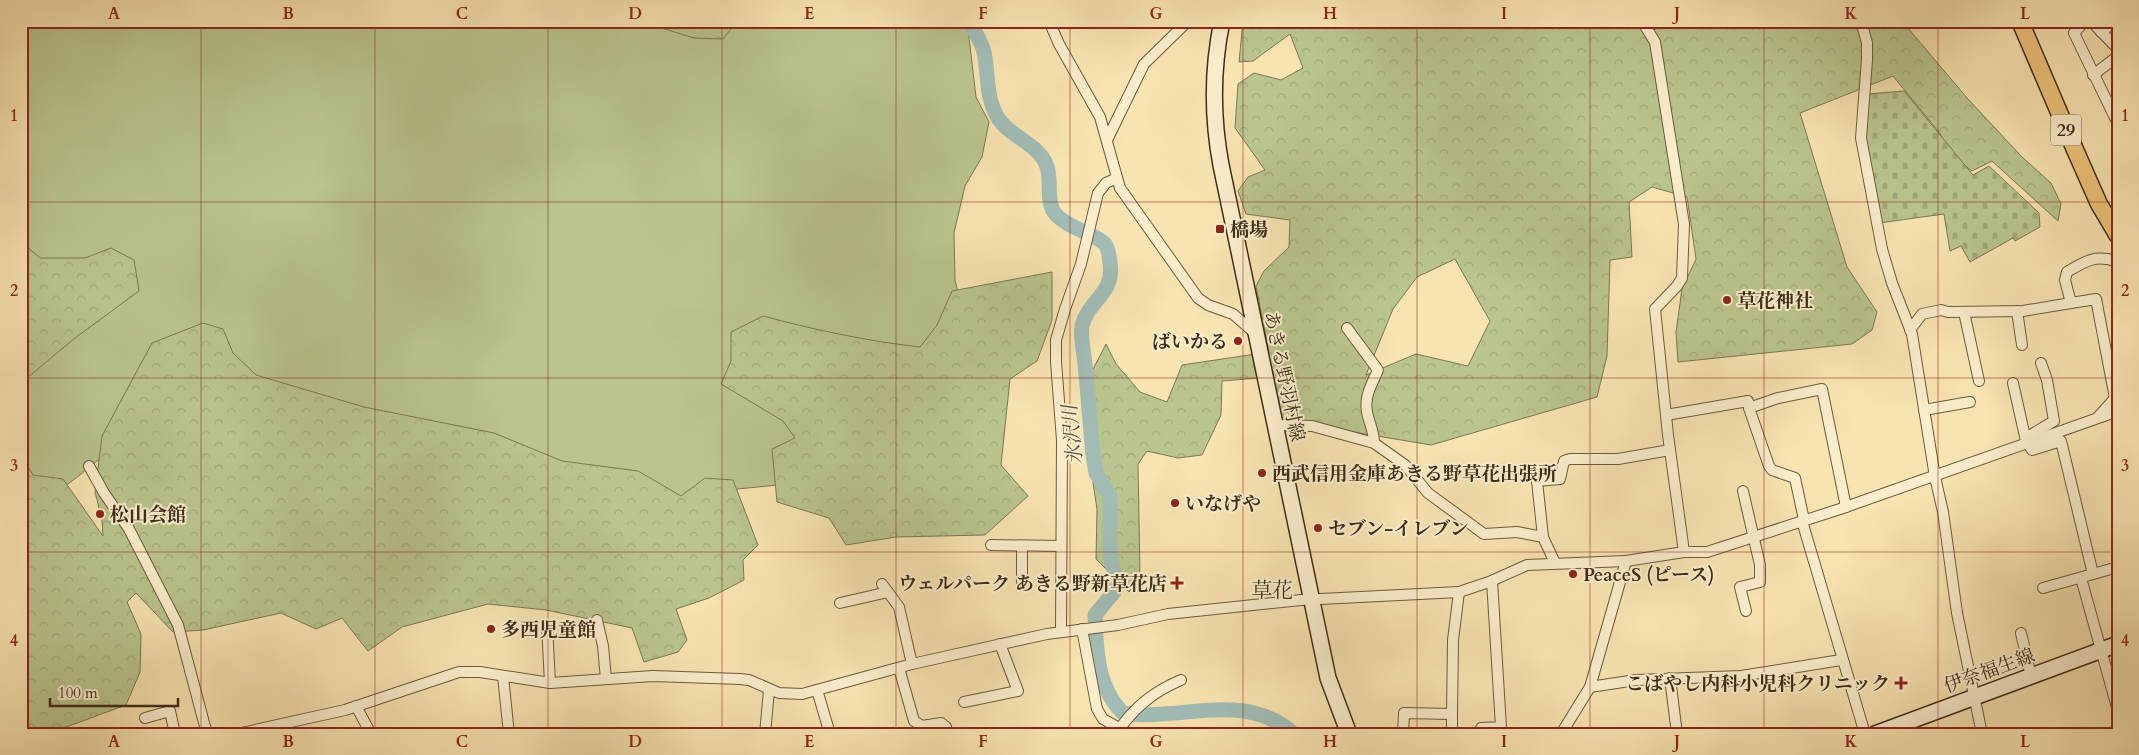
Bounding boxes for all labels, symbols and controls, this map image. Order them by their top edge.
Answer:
text: A [108,3,120,25]
text: B [282,3,294,25]
text: C [456,3,468,25]
text: D [628,3,642,25]
text: E [804,3,814,25]
text: F [978,3,988,25]
text: G [1149,3,1163,25]
text: H [1323,3,1337,25]
text: I [1501,3,1507,25]
text: J [1672,3,1680,25]
text: K [1845,3,1858,25]
text: L [2020,3,2031,25]
text: 1 [10,105,18,127]
text: 1 [2121,105,2129,127]
road number: 29 [2051,114,2081,146]
place label: 橋場 [1230,217,1268,243]
marker: 橋場 [1214,223,1226,235]
text: 2 [10,280,18,302]
text: 2 [2121,280,2129,302]
place label: 草花神社 [1737,288,1813,314]
marker: 草花神社 [1721,294,1733,306]
street label: あきる野羽村線 [1257,308,1311,444]
place label: ばいかる [1152,329,1228,355]
marker: ばいかる [1232,335,1244,347]
water label: 氷沢川 [1056,402,1089,466]
text: 3 [10,455,18,477]
text: 3 [2121,455,2129,477]
place label: 西武信用金庫あきる野草花出張所 [1272,461,1557,487]
marker: 西武信用金庫あきる野草花出張所 [1256,467,1268,479]
place label: いなげや [1185,491,1261,517]
marker: いなげや [1169,497,1181,509]
place label: 松山会館 [110,502,186,528]
marker: 松山会館 [94,508,106,520]
place label: セブン-イレブン [1328,516,1469,542]
marker: セブン-イレブン [1312,522,1324,534]
place label: PeaceS (ピース) [1583,562,1715,588]
marker: PeaceS (ピース) [1567,568,1579,580]
place label: ウェルパーク あきる野新草花店 [898,571,1167,597]
district label: 草花 [1251,576,1293,605]
marker: ウェルパーク あきる野新草花店 [1171,577,1183,589]
place label: 多西児童館 [501,617,596,643]
marker: 多西児童館 [485,623,497,635]
text: 4 [10,630,18,652]
text: 4 [2121,630,2129,652]
street label: 伊奈福生線 [1940,642,2038,699]
place label: こばやし内科小児科クリニック [1625,671,1890,697]
scale bar [50,675,178,707]
marker: こばやし内科小児科クリニック [1894,676,1908,690]
text: 100 m [58,683,98,703]
text: A [108,731,120,753]
text: B [282,731,294,753]
text: C [456,731,468,753]
text: D [628,731,642,753]
text: E [804,731,814,753]
text: F [978,731,988,753]
text: G [1149,731,1163,753]
text: H [1323,731,1337,753]
text: I [1501,731,1507,753]
text: J [1672,731,1680,753]
text: K [1845,731,1858,753]
text: L [2020,731,2031,753]

